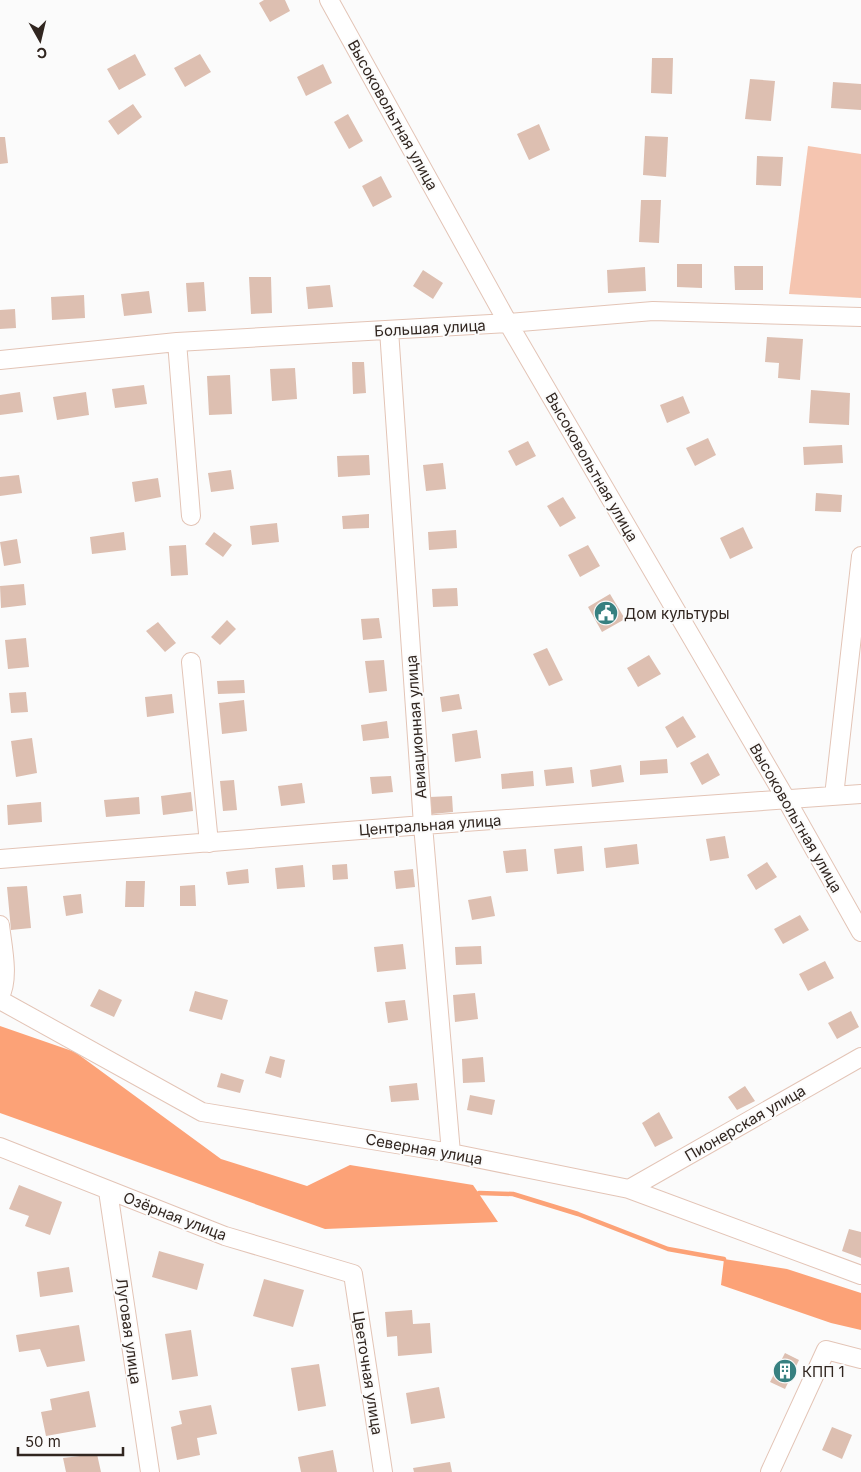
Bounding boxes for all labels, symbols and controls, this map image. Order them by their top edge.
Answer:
north arrow [15,15,65,65]
street label: Высоковольтная улица [344,36,442,194]
text: С [36,44,48,63]
street label: Большая улица [374,316,486,340]
street label: Высоковольтная улица [542,389,642,545]
public building icon: Дом культуры [593,600,619,626]
place label: Дом культуры [624,604,730,623]
street label: Авиационная улица [401,654,431,800]
street label: Высоковольтная улица [746,740,846,896]
street label: Центральная улица [358,811,502,839]
street label: Пионерская улица [681,1081,809,1165]
street label: Северная улица [364,1129,484,1169]
street label: Озёрная улица [121,1188,229,1244]
street label: Луговая улица [112,1277,146,1385]
street label: Цветочная улица [349,1310,387,1436]
building icon: КПП 1 [772,1358,798,1384]
place label: КПП 1 [802,1362,845,1381]
scale bar [18,1424,122,1456]
text: 50 m [25,1432,61,1451]

